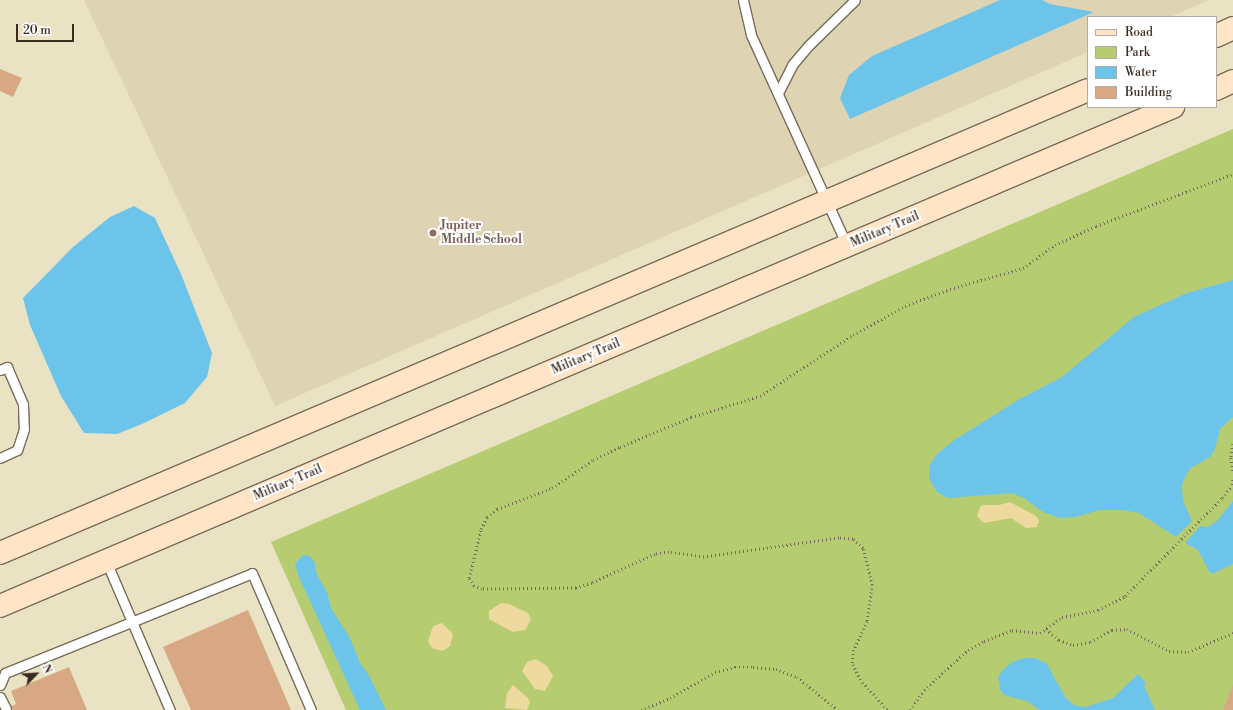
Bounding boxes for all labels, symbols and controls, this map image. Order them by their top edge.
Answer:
scale bar [18,16,76,42]
legend [1087,16,1217,108]
text: 20 m [23,23,51,38]
text: Road [1125,25,1153,40]
text: Park [1125,45,1150,60]
text: Water [1125,65,1157,80]
text: Building [1125,85,1172,100]
street label: Military Trail [849,209,921,251]
place label: Jupiter Middle School [441,219,522,247]
marker: Jupiter Middle School [428,228,438,238]
street label: Military Trail [550,336,622,378]
street label: Military Trail [252,462,324,504]
north arrow [16,654,56,694]
text: N [39,662,55,676]

